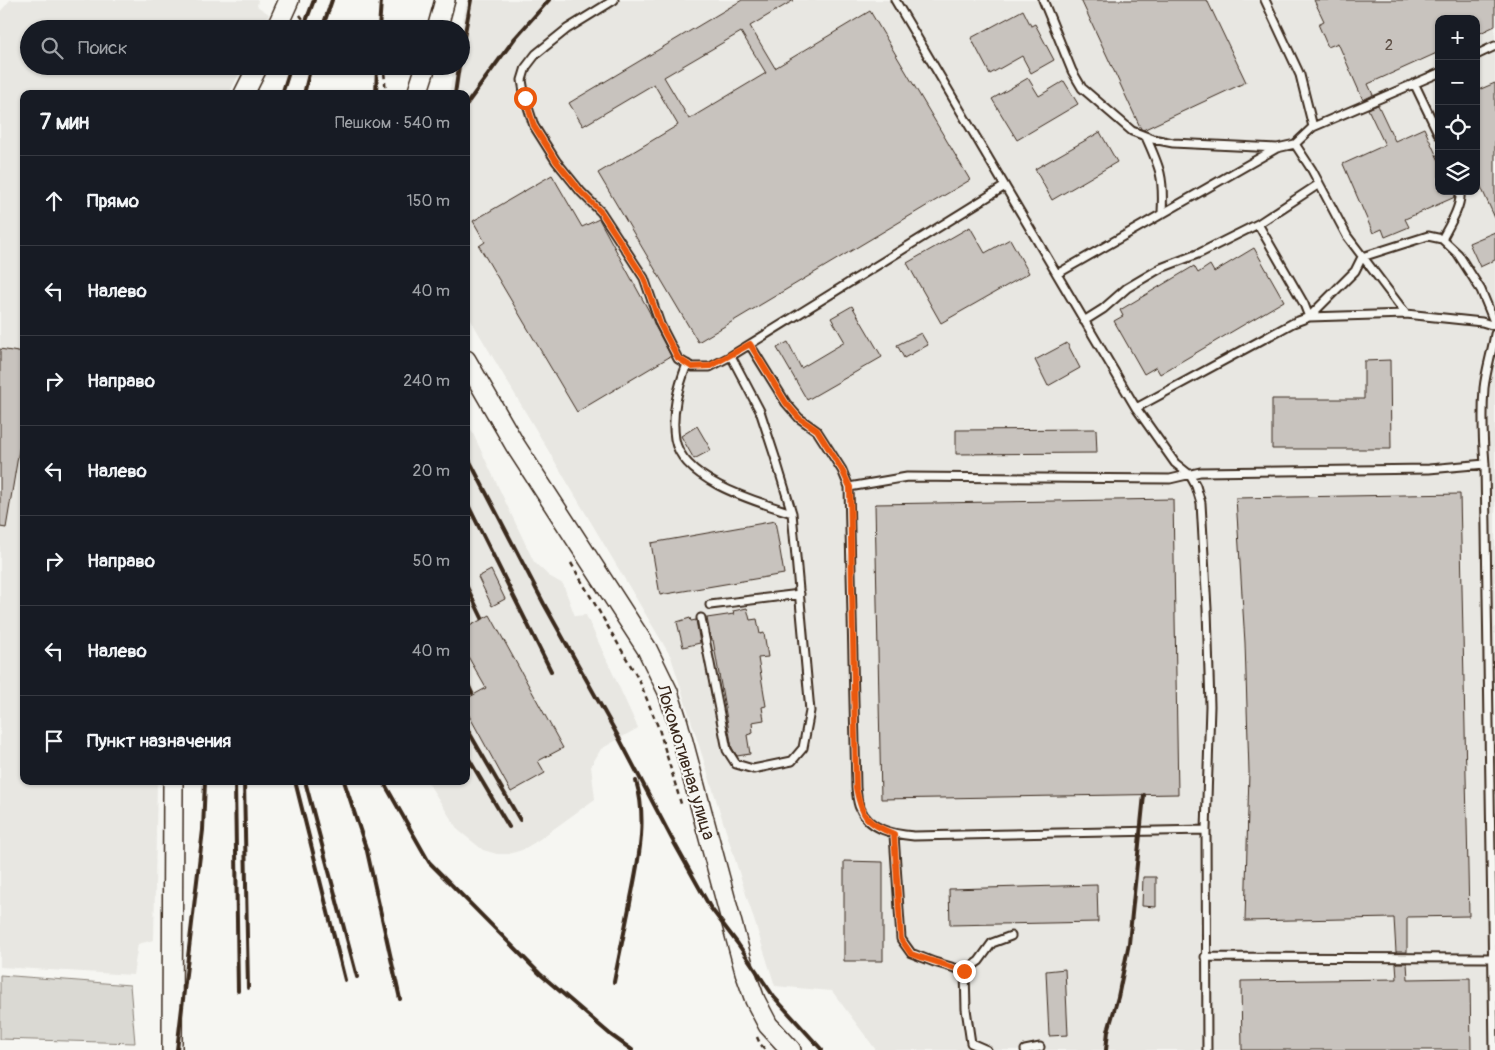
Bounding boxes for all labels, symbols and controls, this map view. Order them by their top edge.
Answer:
map controls [1435,15,1480,195]
button: + [1435,15,1480,60]
search box [20,20,470,75]
icon: search [38,34,66,62]
text: Поиск [78,36,128,60]
house number: 2 [1385,36,1393,55]
button: − [1435,60,1480,105]
route start [514,87,537,110]
button: locate [1435,105,1480,150]
text: 7 мин [40,109,89,136]
text: Пешком · 540 m [335,113,450,133]
button: layers [1435,150,1480,195]
icon: ahead [40,187,68,215]
text: Прямо [87,189,139,213]
text: 150 m [406,191,450,211]
icon: left [40,277,68,305]
text: Налево [87,279,147,303]
text: 40 m [412,281,450,301]
icon: right [40,367,68,395]
text: Направо [87,369,155,393]
text: 240 m [403,371,450,391]
icon: left [40,457,68,485]
text: Налево [87,459,147,483]
text: 20 m [412,461,450,481]
icon: right [40,547,68,575]
text: Направо [87,549,155,573]
text: 50 m [413,551,450,571]
icon: left [40,637,68,665]
text: Налево [87,639,147,663]
text: 40 m [412,641,450,661]
street label: Локомотивная улица [651,681,720,843]
icon: arrive [40,727,68,755]
text: Пункт назначения [87,729,231,753]
route end [953,960,976,983]

